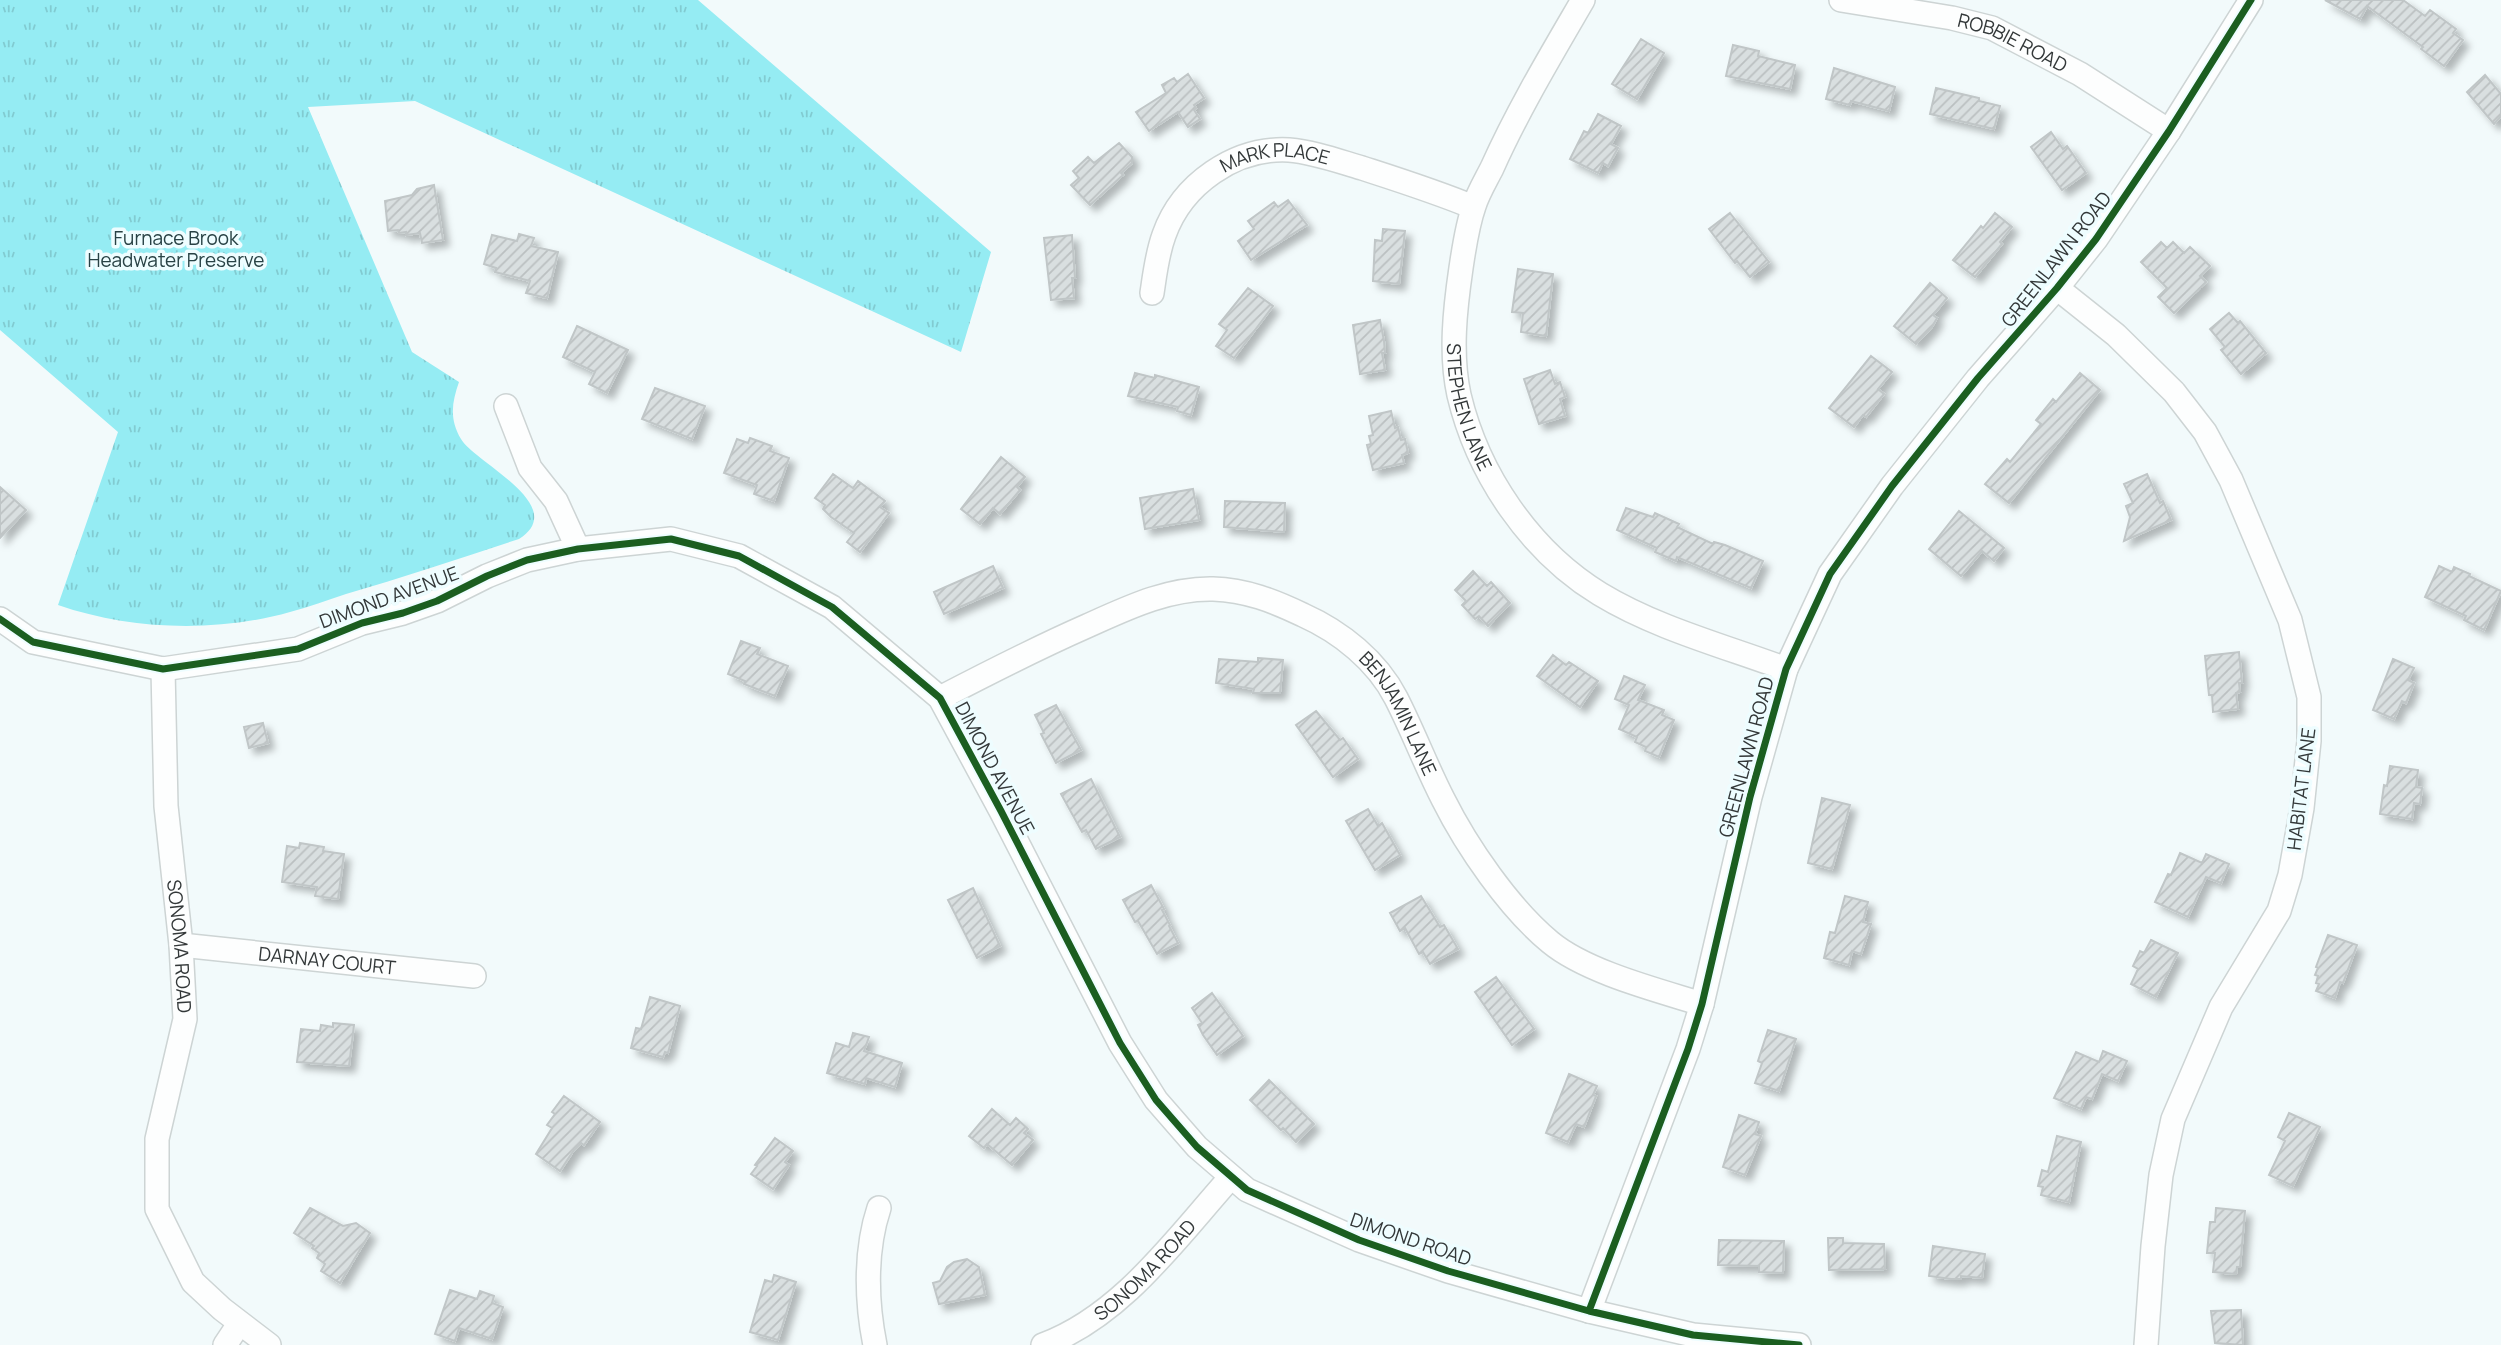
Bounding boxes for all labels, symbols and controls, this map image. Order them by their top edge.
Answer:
street label: ROBBIE ROAD [1955,7,2072,78]
street label: MARK PLACE [1215,137,1333,178]
street label: GREENLAWN ROAD [1995,186,2117,332]
park label: Furnace Brook Headwater Preserve [88,225,264,273]
street label: STEPHEN LANE [1441,343,1498,475]
street label: DIMOND AVENUE [316,560,462,634]
street label: BENJAMIN LANE [1354,645,1443,780]
street label: GREENLAWN ROAD [1712,674,1780,840]
street label: DIMOND AVENUE [949,697,1041,839]
street label: HABITAT LANE [2281,726,2321,852]
street label: SONOMA ROAD [161,878,198,1014]
street label: DARNAY COURT [257,940,398,981]
street label: DIMOND ROAD [1347,1206,1475,1272]
street label: SONOMA ROAD [1089,1214,1202,1327]

